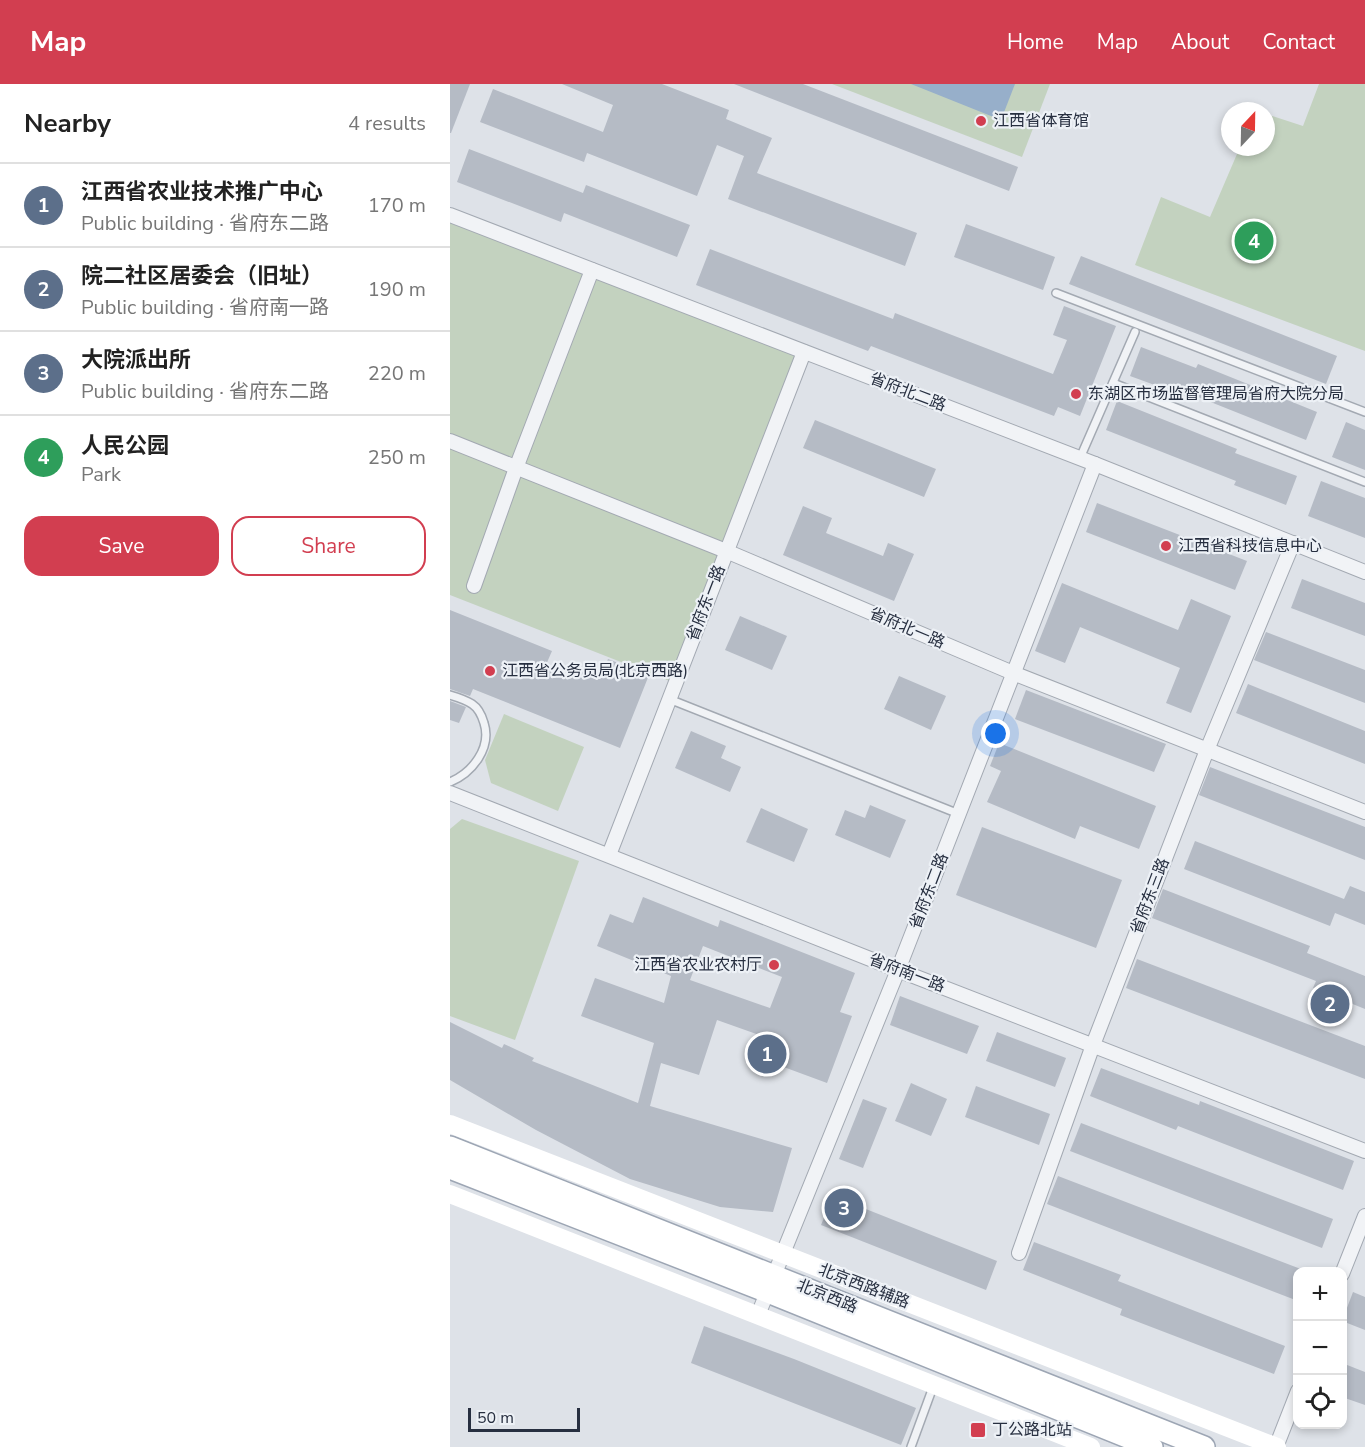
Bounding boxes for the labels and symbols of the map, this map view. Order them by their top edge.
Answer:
north arrow [1221,102,1275,156]
place label: 江西省体育馆 [993,110,1089,132]
marker: 江西省体育馆 [974,114,988,128]
pin: 4 [1234,218,1274,264]
street label: 省府北二路 [867,367,949,417]
place label: 东湖区市场监督管理局省府大院分局 [1088,383,1344,405]
marker: 东湖区市场监督管理局省府大院分局 [1069,387,1083,401]
place label: 江西省科技信息中心 [1178,535,1322,557]
marker: 江西省科技信息中心 [1159,539,1173,553]
street label: 省府东一路 [681,562,731,644]
street label: 省府北一路 [866,602,948,654]
place label: 江西省公务员局(北京西路) [502,660,688,682]
marker: 江西省公务员局(北京西路) [483,664,497,678]
your location [981,719,1010,748]
street label: 省府东二路 [904,850,954,932]
street label: 省府东三路 [1125,855,1175,937]
street label: 省府南一路 [866,948,948,998]
place label: 江西省农业农村厅 [634,954,762,976]
marker: 江西省农业农村厅 [767,958,781,972]
pin: 2 [1310,982,1350,1026]
pin: 1 [748,1032,786,1076]
pin: 3 [824,1186,864,1230]
street label: 北京西路辅路 [816,1260,912,1312]
street label: 北京西路 [794,1275,860,1317]
scale bar [468,1405,580,1432]
place label: 丁公路北站 [992,1419,1072,1441]
marker: 丁公路北站 [969,1421,987,1439]

